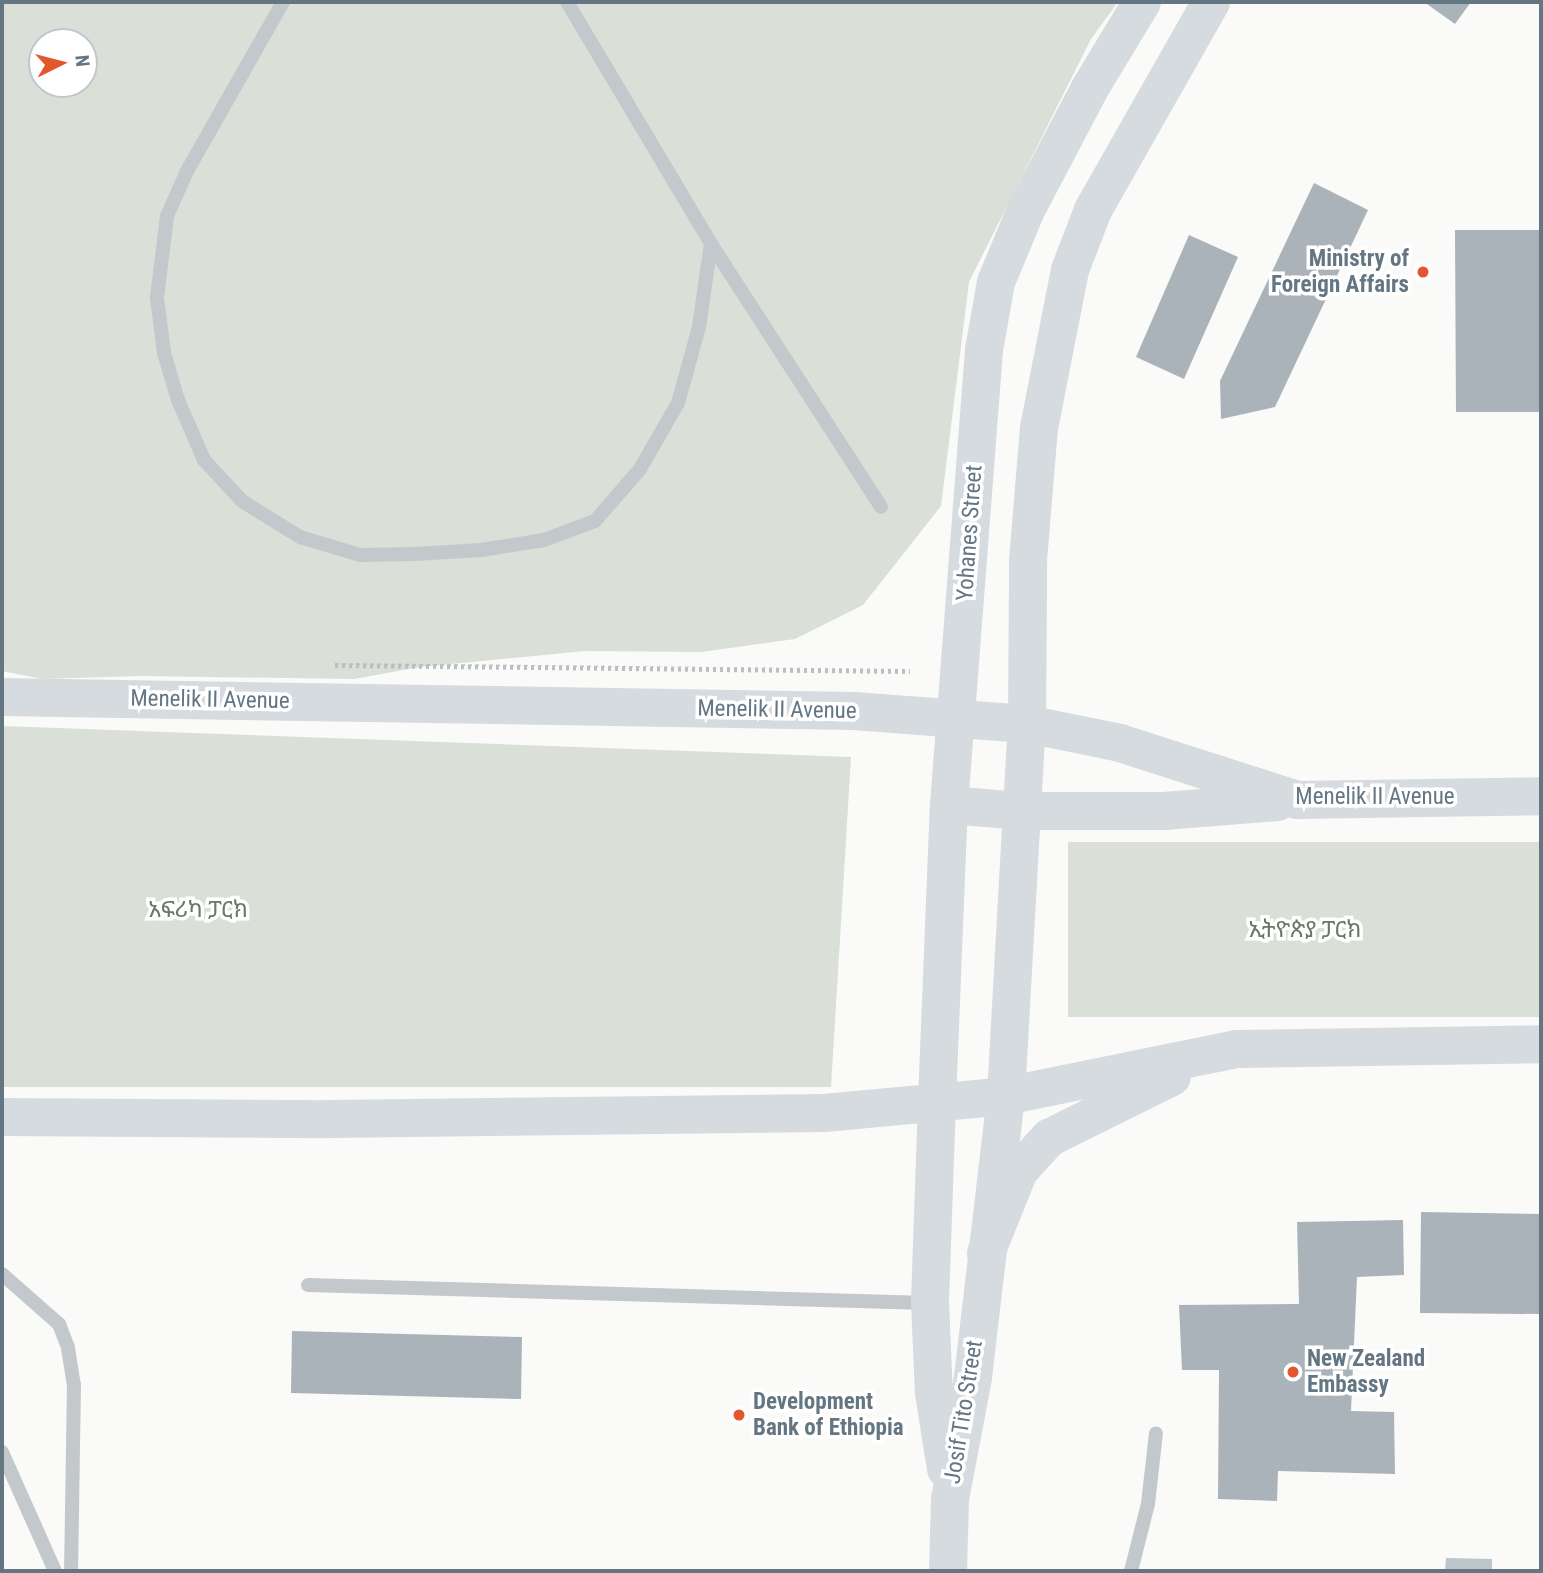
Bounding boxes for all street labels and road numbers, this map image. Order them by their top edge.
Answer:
street label: Yohanes Street [951,464,989,602]
street label: Menelik II Avenue [130,685,290,715]
street label: Menelik II Avenue [697,695,857,725]
street label: Menelik II Avenue [1295,783,1455,811]
street label: Josif Tito Street [939,1338,989,1486]

